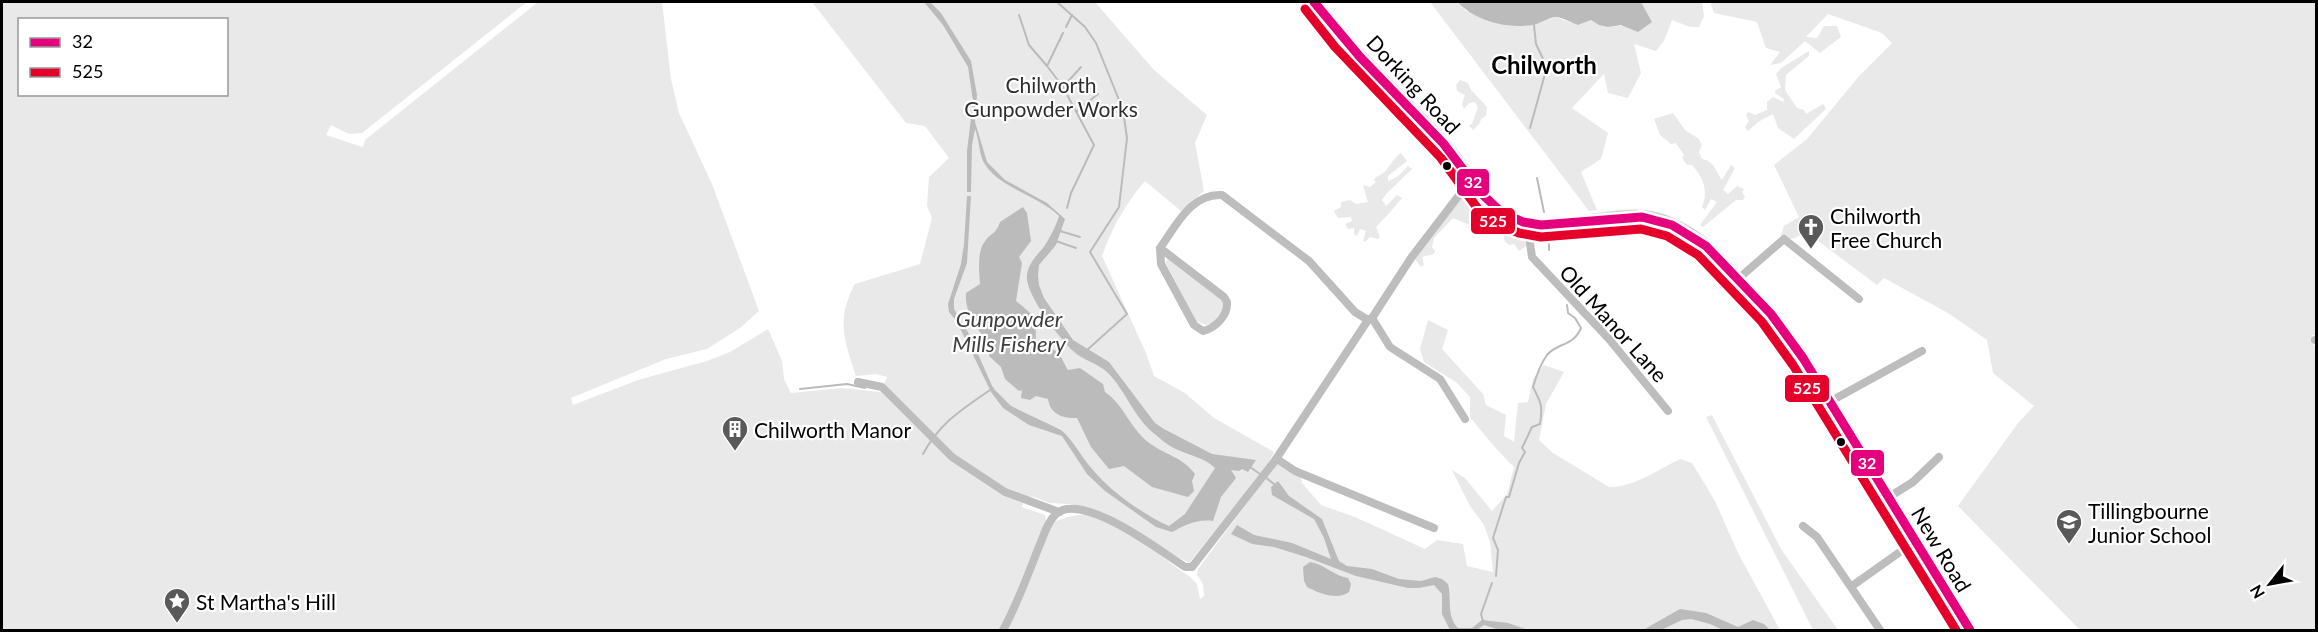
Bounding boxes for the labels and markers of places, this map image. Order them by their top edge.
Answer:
unlabelled marker [1441,160,1453,172]
place label: Chilworth Free Church [1830,203,1942,252]
church icon: Chilworth Free Church [1796,212,1826,250]
building icon: Chilworth Manor [720,414,750,452]
place label: Chilworth Manor [754,417,912,442]
unlabelled marker [1835,436,1847,448]
place label: Tillingbourne Junior School [2088,498,2211,547]
school or university icon: Tillingbourne Junior School [2054,507,2084,545]
place icon: St Martha's Hill [162,586,192,624]
place label: St Martha's Hill [196,589,336,614]

